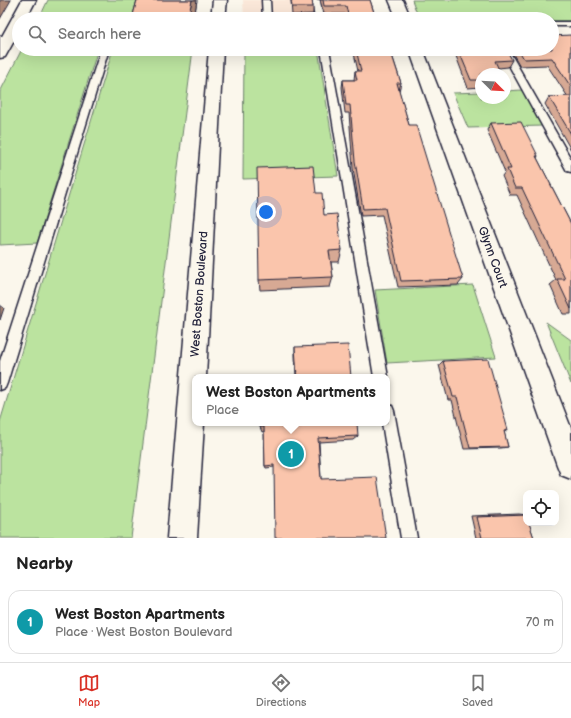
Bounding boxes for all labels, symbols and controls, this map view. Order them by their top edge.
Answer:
search box [12,12,559,56]
icon: search [26,23,48,45]
text: Search here [58,25,141,44]
north arrow [475,68,511,104]
your location [256,202,276,222]
street label: Glynn Court [475,225,511,290]
street label: West Boston Boulevard [188,231,211,357]
popup [192,374,390,426]
text: West Boston Apartments [206,383,376,402]
text: Place [206,402,239,418]
pin: 1 [278,439,304,469]
map controls [523,490,559,526]
button: locate [523,490,559,526]
text: Nearby [16,554,73,574]
text: West Boston Apartments [55,605,225,624]
text: 1 [27,614,33,630]
text: 70 m [526,614,554,630]
text: Place · West Boston Boulevard [55,624,232,640]
tab: Map [78,672,100,709]
tab: Directions [256,672,306,709]
tab: Saved [462,672,493,709]

